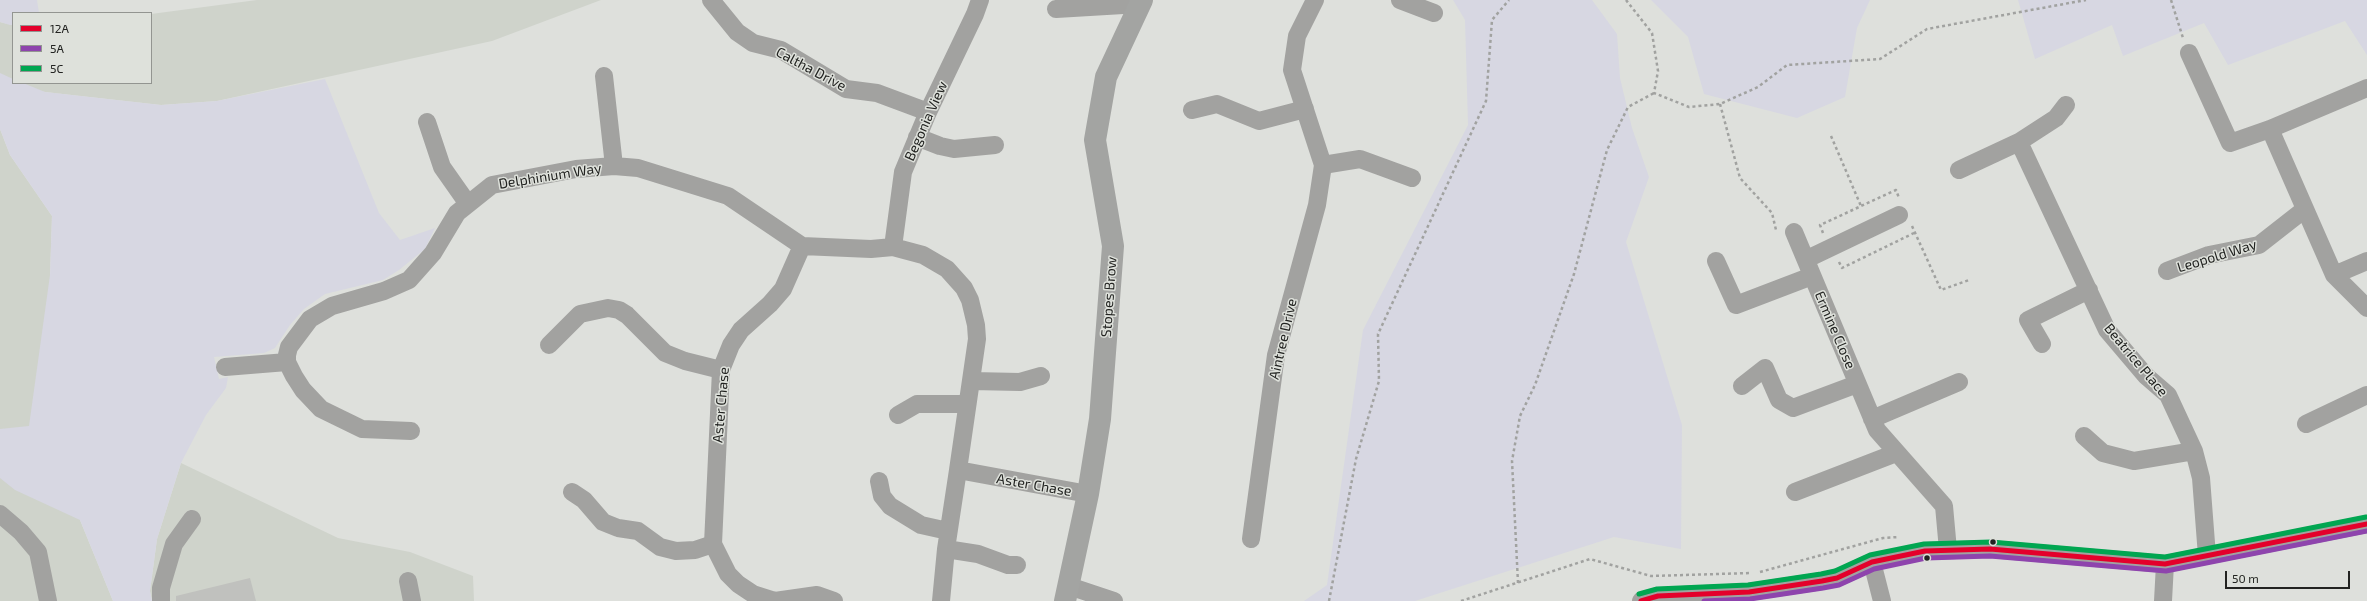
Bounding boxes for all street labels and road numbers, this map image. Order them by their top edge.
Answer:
street label: Caltha Drive [773,43,849,95]
street label: Begonia View [901,79,951,163]
street label: Delphinium Way [497,160,603,192]
street label: Leopold Way [2175,236,2259,276]
street label: Stopes Brow [1098,256,1120,338]
street label: Ermine Close [1811,289,1859,371]
street label: Aintree Drive [1266,297,1300,381]
street label: Beatrice Place [2101,320,2171,400]
street label: Aster Chase [709,366,733,444]
street label: Aster Chase [995,470,1073,500]

